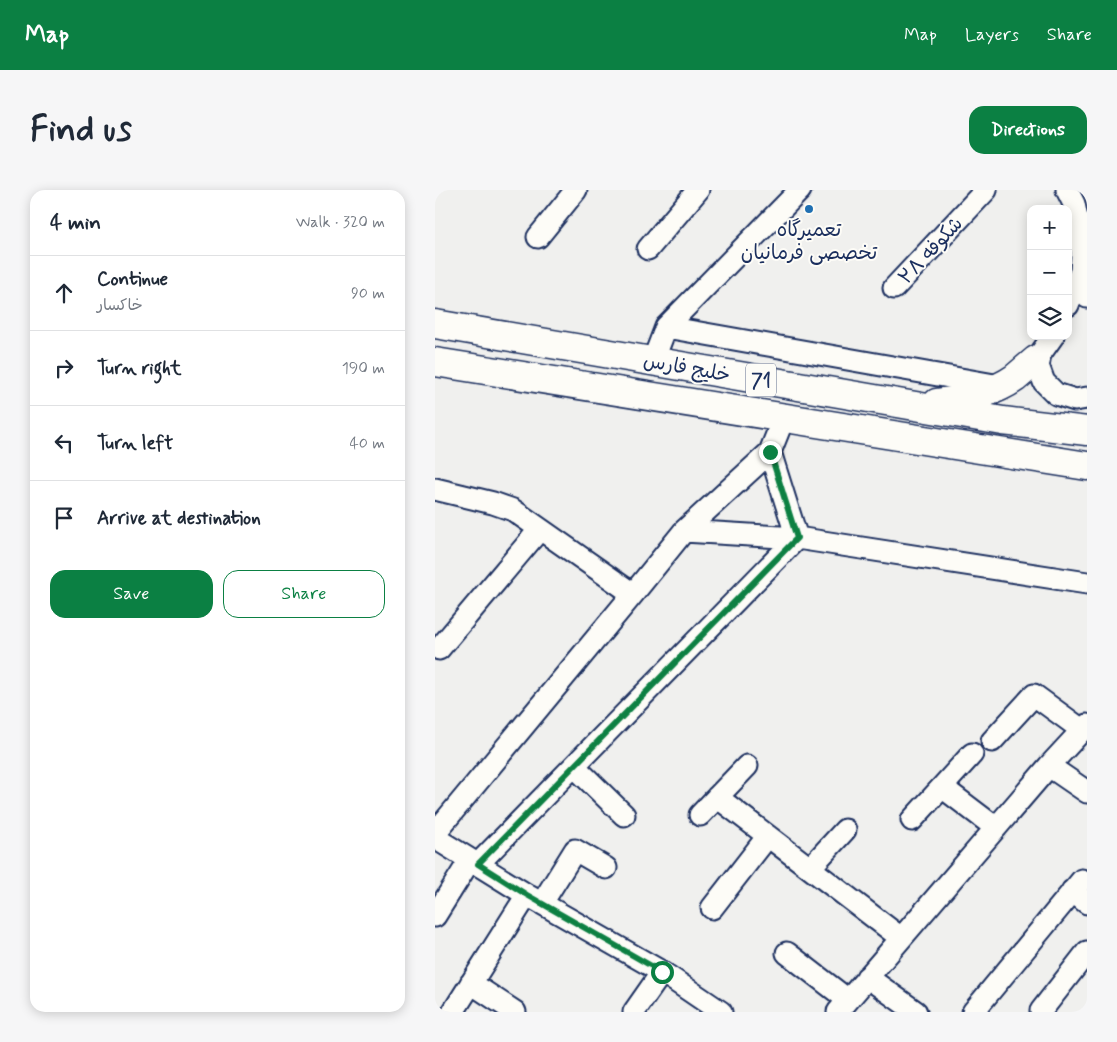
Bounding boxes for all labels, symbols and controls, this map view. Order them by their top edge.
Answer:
text: Map [25,20,69,51]
text: Map [904,23,937,47]
text: Layers [965,23,1019,47]
text: Share [1047,23,1092,47]
button: Directions [969,106,1087,154]
text: Find us [30,107,132,153]
marker: تعمیرگاه تخصصی فرمانیان [803,203,815,215]
map controls [1027,205,1072,340]
button: + [1027,205,1072,250]
text: 4 min [50,209,101,237]
street label: شکوفه ۲۸ [893,211,969,291]
text: Walk · 320 m [296,212,385,233]
place label: تعمیرگاه تخصصی فرمانیان [741,217,877,267]
button: − [1027,250,1072,295]
text: Continue [97,267,168,292]
icon: ahead [50,279,78,307]
text: 90 m [351,283,385,304]
text: خاکسار [97,295,143,316]
button: layers [1027,295,1072,340]
street label: خلیج فارس [641,348,732,389]
icon: right [50,354,78,382]
text: Turn right [97,356,181,381]
text: 190 m [342,358,385,379]
road number: 71 [746,364,776,396]
icon: left [50,429,78,457]
text: Turn left [97,431,173,456]
text: 40 m [349,433,385,454]
route end [759,441,782,464]
icon: arrive [50,504,78,532]
text: Arrive at destination [97,506,261,531]
button: Save [50,570,213,618]
button: Share [223,570,385,618]
route start [651,961,674,984]

